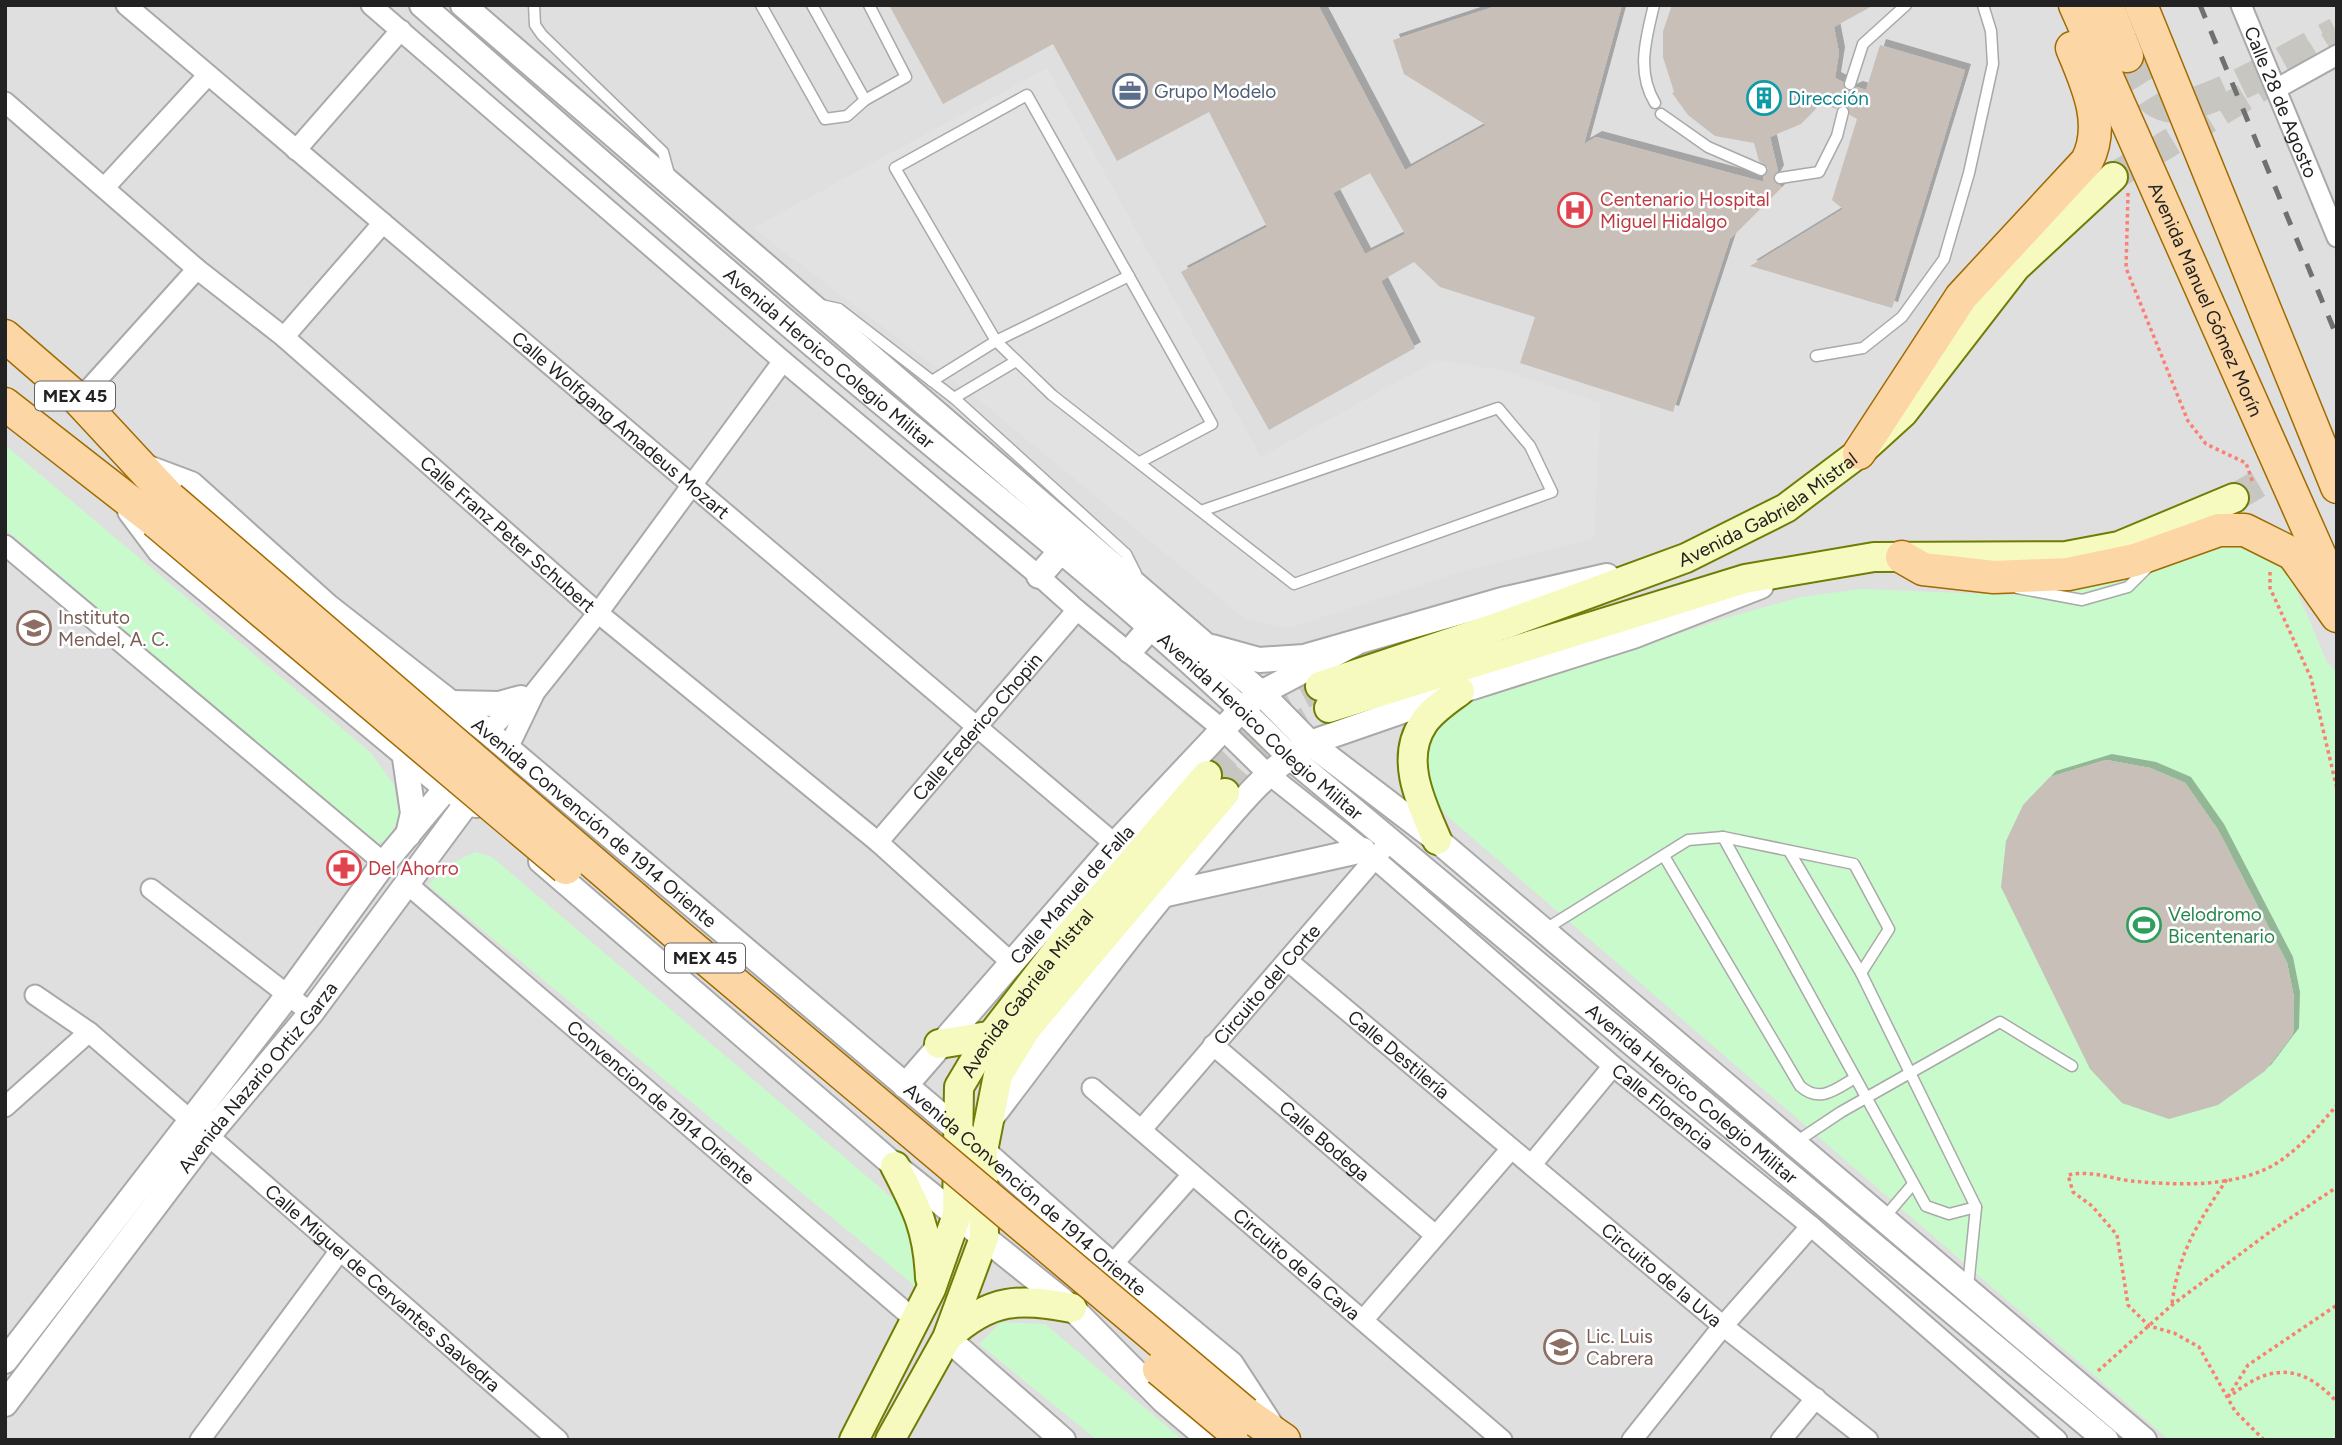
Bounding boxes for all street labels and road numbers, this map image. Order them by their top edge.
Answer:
street label: Calle 28 de Agosto [2239,23,2322,181]
street label: Avenida Manuel Gómez Morín [2143,179,2268,420]
street label: Avenida Heroico Colegio Militar [719,263,940,454]
street label: Calle Wolfgang Amadeus Mozart [507,327,734,524]
road number: MEX 45 [35,382,115,410]
street label: Avenida Gabriela Mistral [1675,447,1862,572]
street label: Calle Franz Peter Schubert [415,451,600,617]
street label: Avenida Heroico Colegio Militar [1153,628,1368,825]
street label: Calle Federico Chopin [908,648,1047,806]
street label: Avenida Convención de 1914 Oriente [467,713,721,933]
street label: Calle Manuel de Falla [1005,820,1139,969]
street label: Avenida Gabriela Mistral [956,905,1098,1082]
street label: Circuito del Corte [1209,920,1325,1050]
road number: MEX 45 [665,944,745,973]
street label: Avenida Nazario Ortiz Garza [173,977,342,1178]
street label: Avenida Heroico Colegio Militar [1581,999,1803,1189]
street label: Calle Destilería [1343,1005,1454,1104]
street label: Convencion de 1914 Oriente [562,1015,759,1189]
street label: Calle Florencia [1607,1059,1718,1155]
street label: Avenida Convención de 1914 Oriente [899,1078,1151,1301]
street label: Calle Bodega [1274,1096,1374,1186]
street label: Calle Miguel de Cervantes Saavedra [260,1179,505,1397]
street label: Circuito de la Cava [1228,1203,1365,1325]
street label: Circuito de la Uva [1597,1218,1727,1332]

